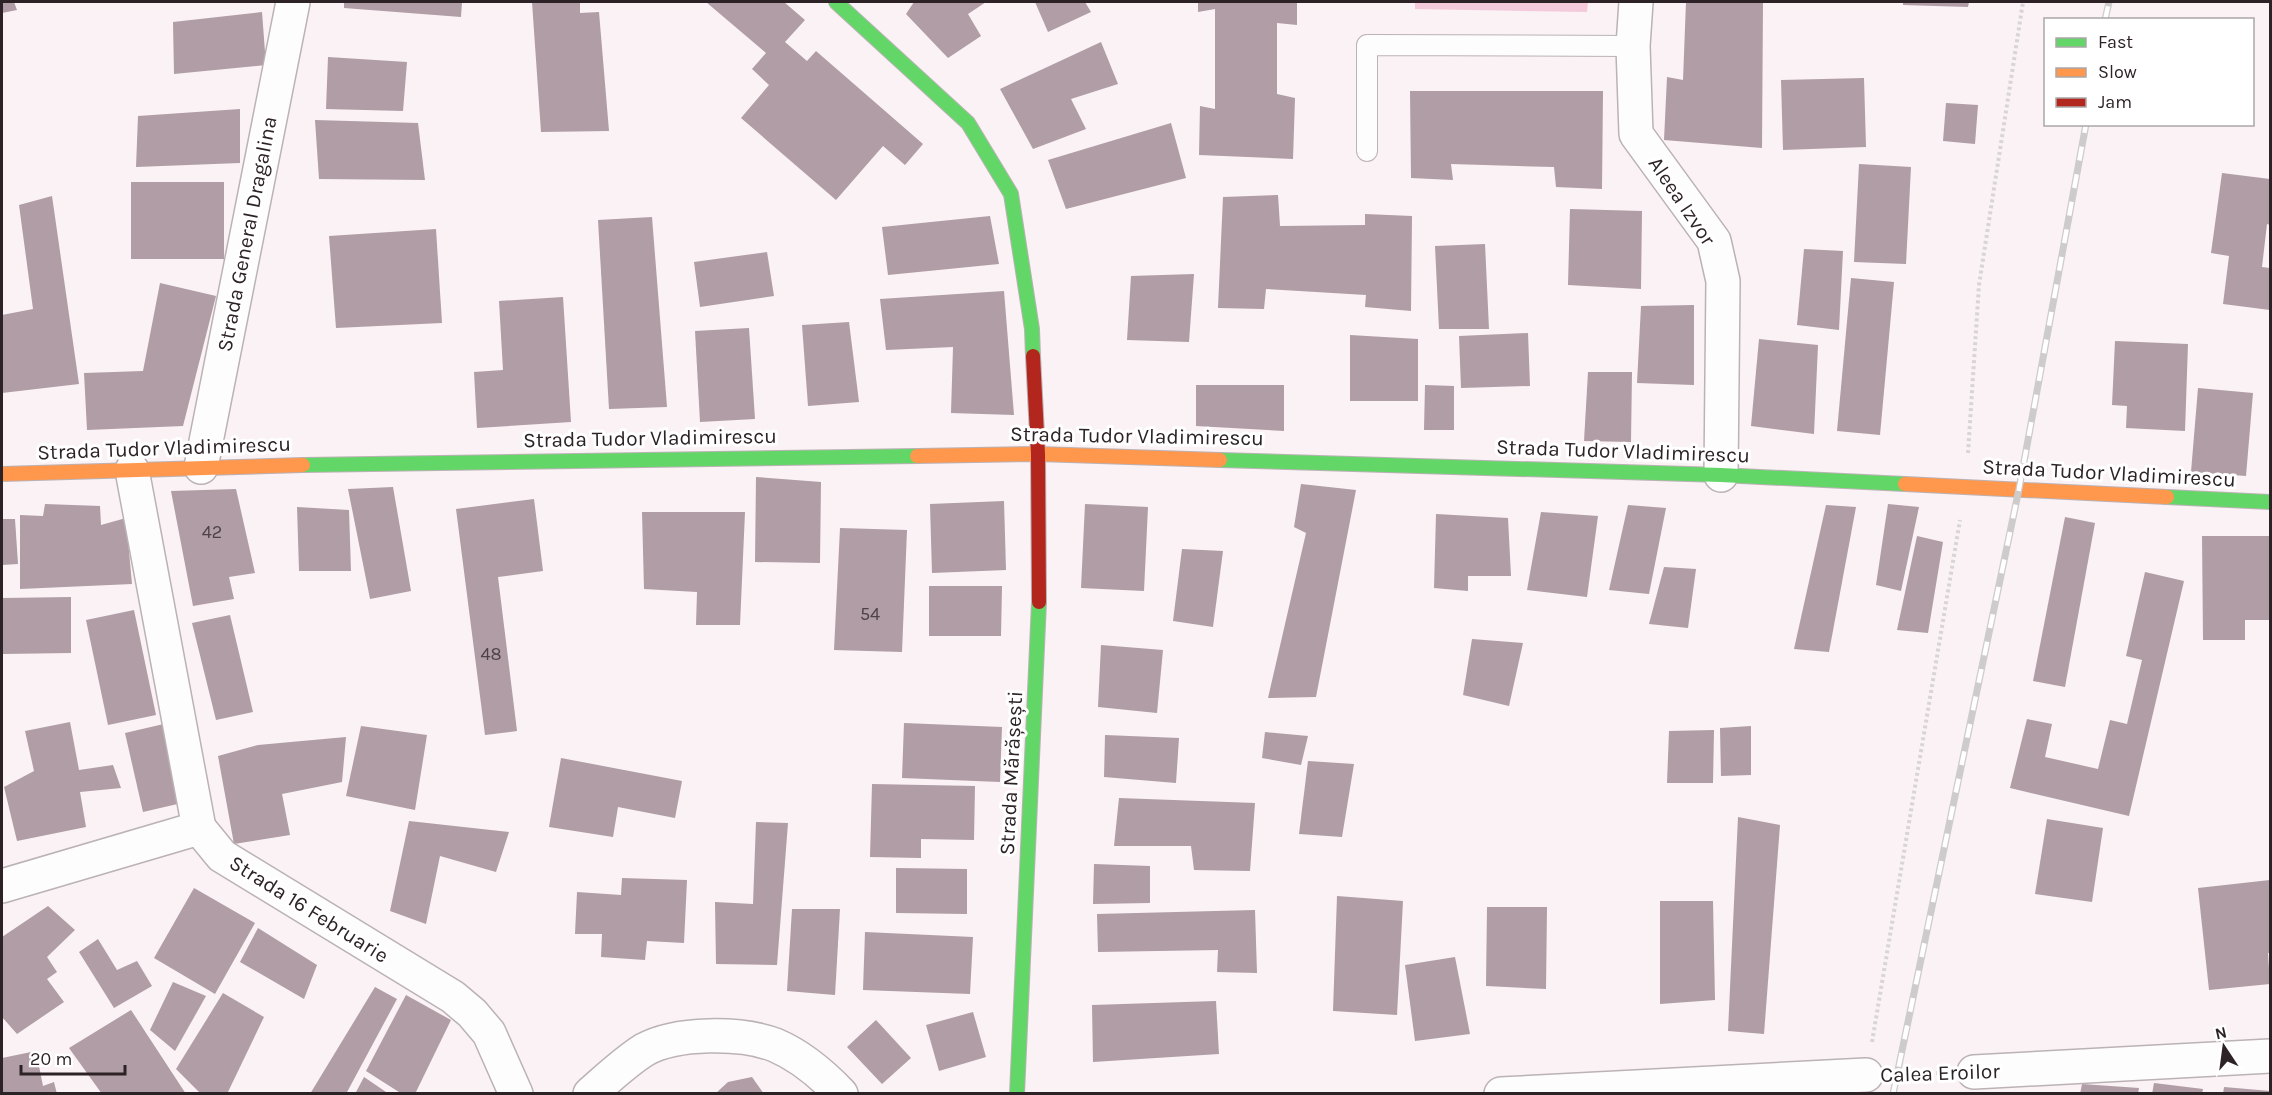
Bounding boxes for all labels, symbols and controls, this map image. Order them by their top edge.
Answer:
legend [2044,18,2254,126]
text: Fast [2098,31,2133,53]
text: Slow [2098,61,2137,83]
text: Jam [2098,91,2132,113]
street label: Strada General Dragalina [212,114,282,354]
street label: Aleea Izvor [1644,152,1721,250]
street label: Strada Tudor Vladimirescu [1010,422,1264,450]
street label: Strada Tudor Vladimirescu [523,424,777,452]
street label: Strada Tudor Vladimirescu [37,432,291,464]
street label: Strada Tudor Vladimirescu [1496,435,1750,467]
street label: Strada Tudor Vladimirescu [1982,454,2236,492]
house number: 42 [202,521,222,543]
house number: 54 [860,603,880,625]
house number: 48 [480,643,502,665]
street label: Strada Mărășești [995,690,1027,856]
street label: Strada 16 Februarie [225,850,393,968]
north arrow [2194,1017,2254,1077]
text: N [2213,1022,2228,1043]
scale bar [21,1038,124,1076]
text: 20 m [30,1048,72,1070]
street label: Calea Eroilor [1880,1059,2001,1087]

